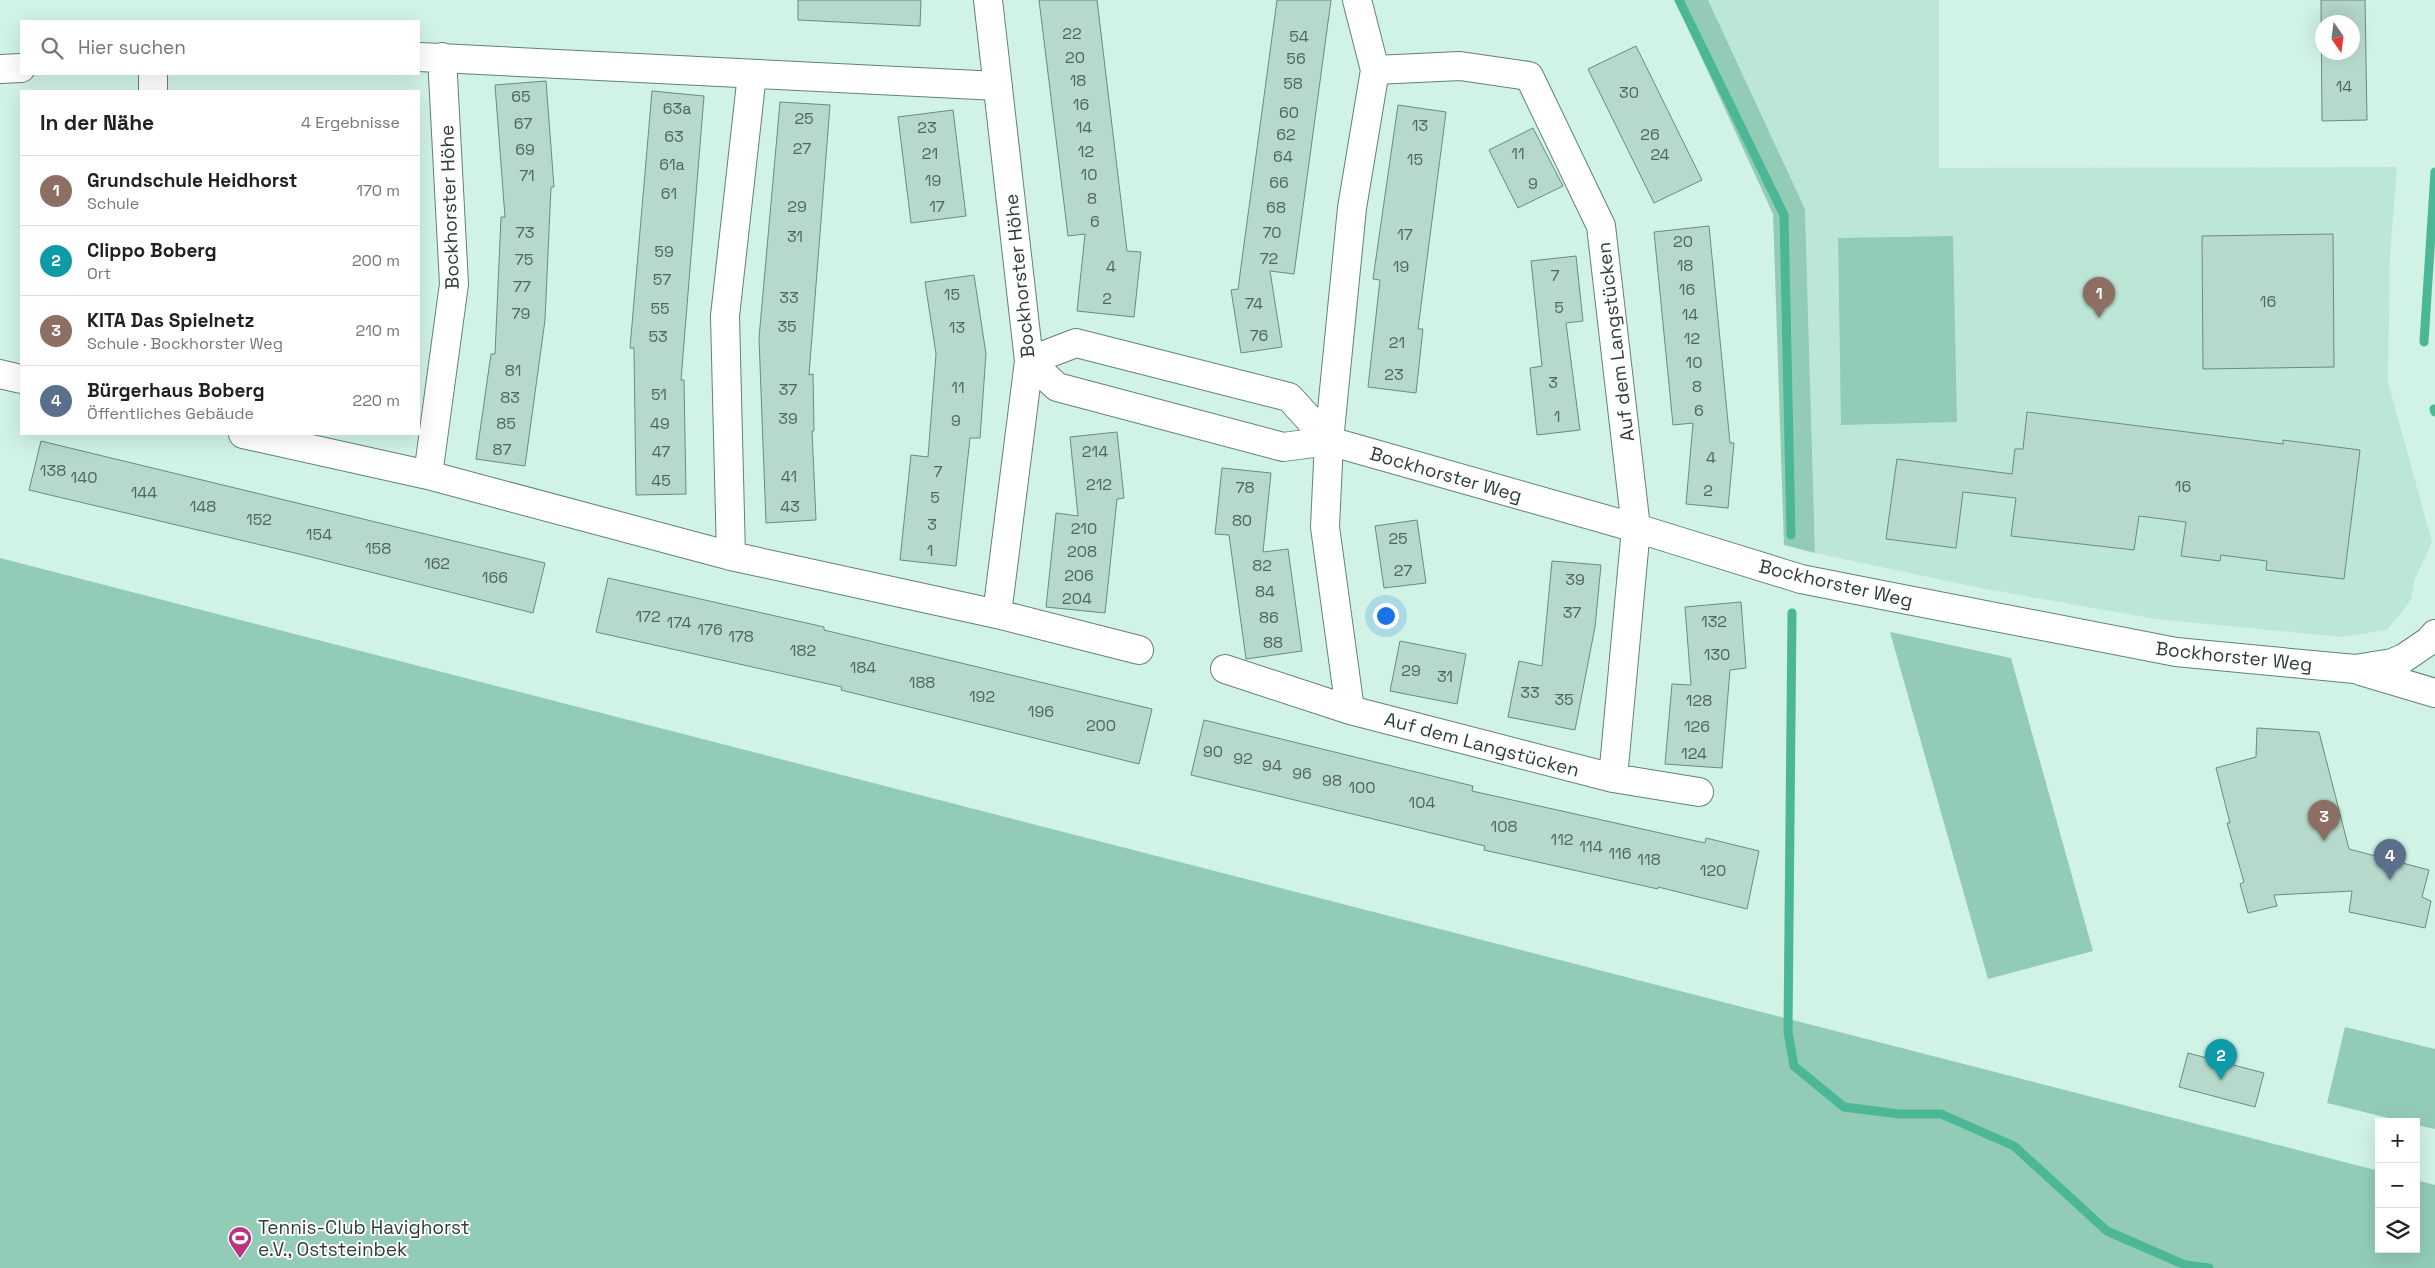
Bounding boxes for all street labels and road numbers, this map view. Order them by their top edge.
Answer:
street label: Bockhorster Höhe [434,124,465,290]
street label: Bockhorster Höhe [998,193,1041,359]
street label: Auf dem Langstücken [1591,241,1640,443]
street label: Bockhorster Weg [1367,441,1525,508]
street label: Bockhorster Weg [1756,554,1915,613]
street label: Bockhorster Weg [2154,636,2314,677]
street label: Auf dem Langstücken [1382,706,1582,783]

